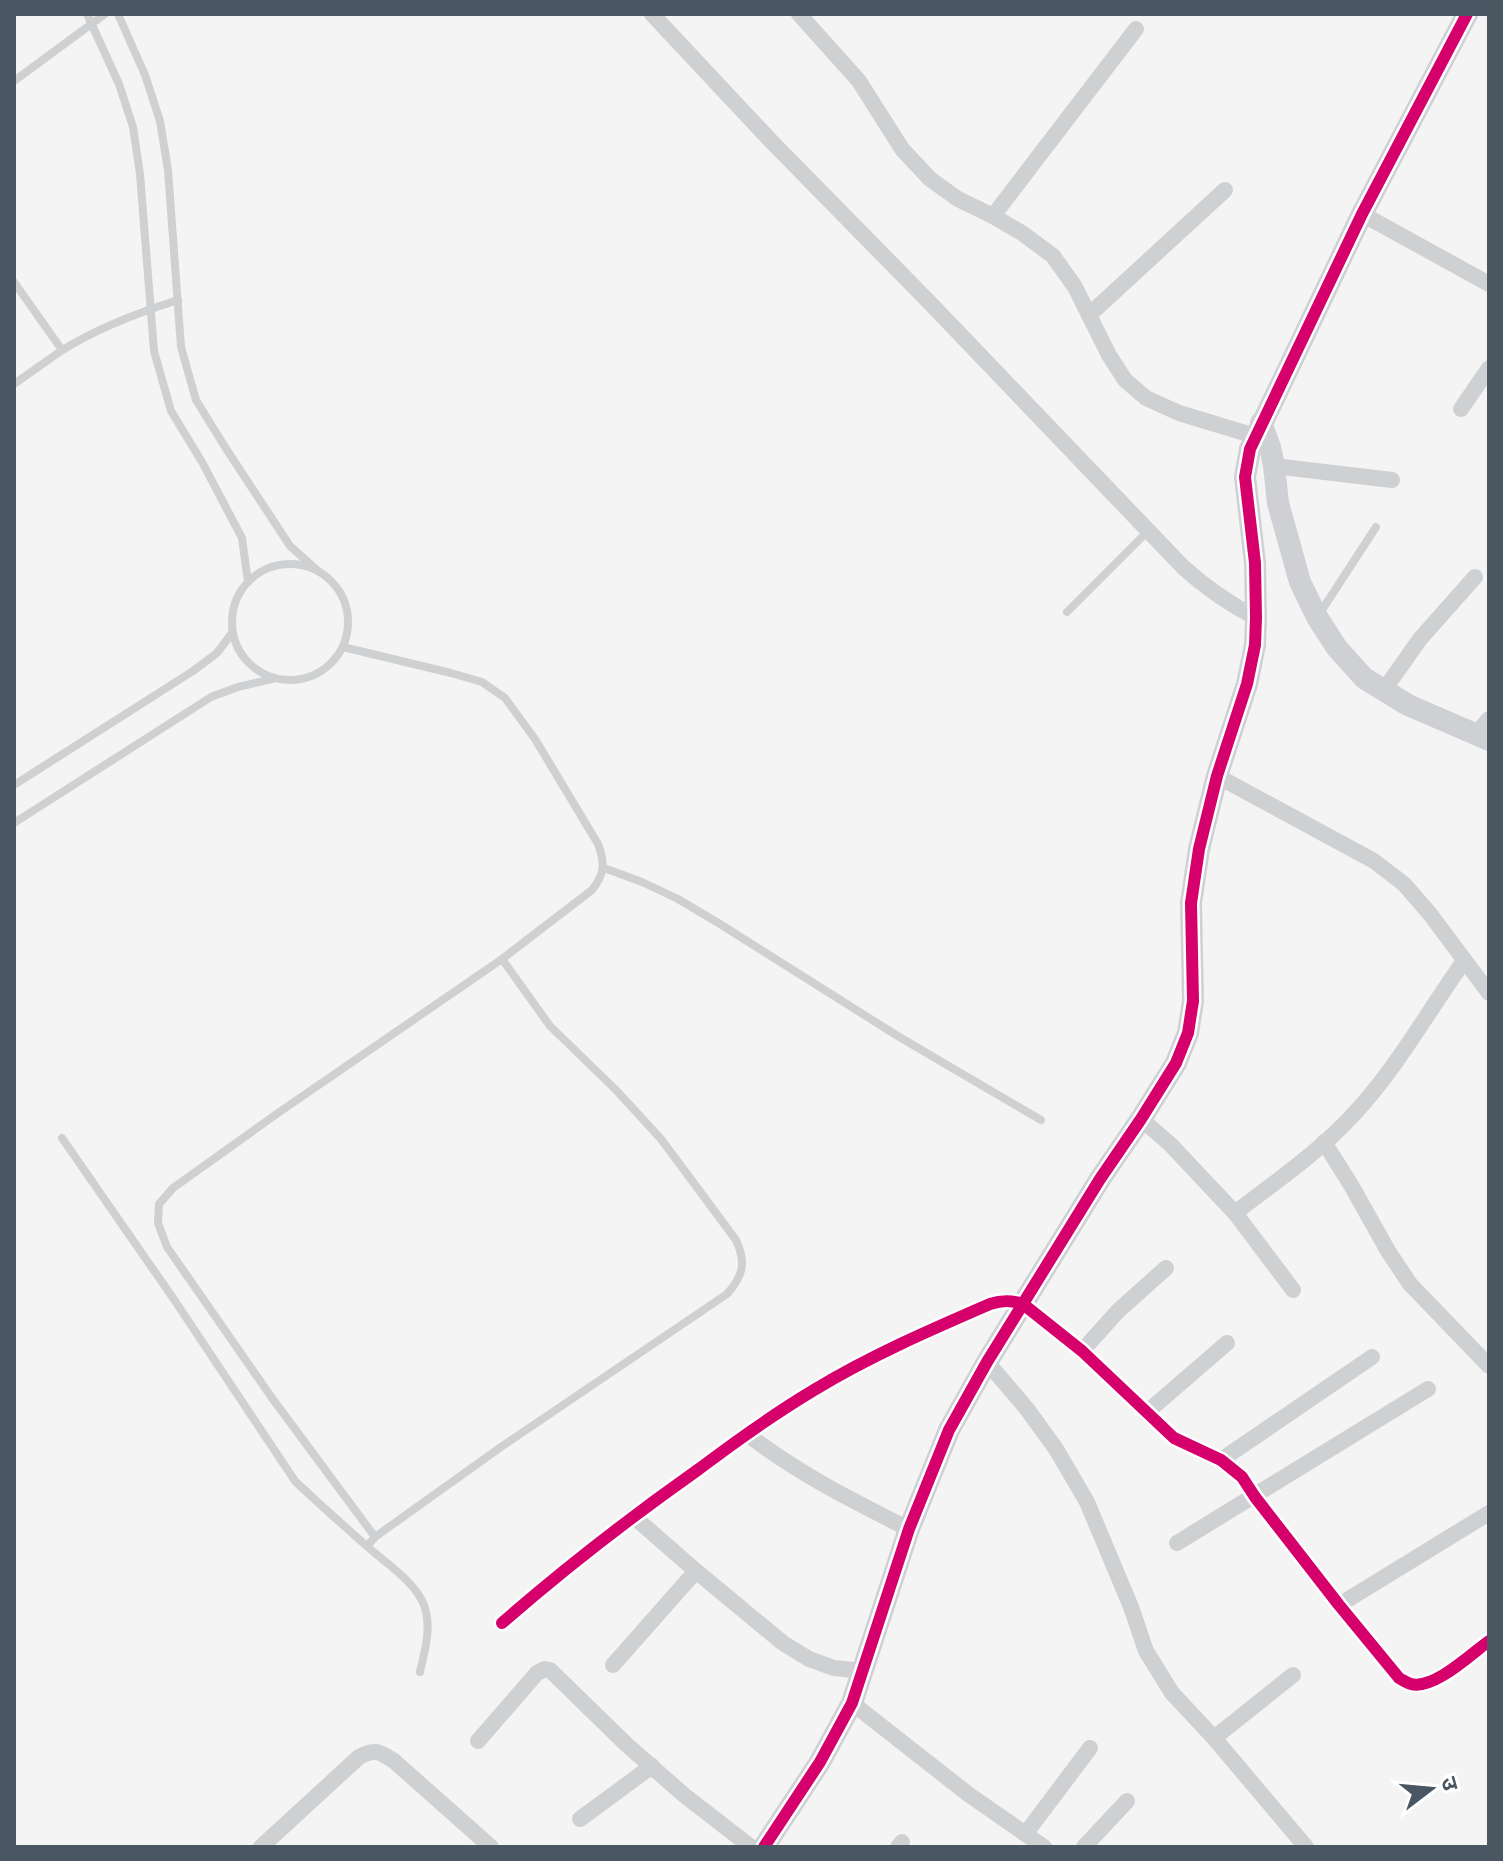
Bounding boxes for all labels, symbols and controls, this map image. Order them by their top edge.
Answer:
north arrow [1391,1749,1471,1829]
text: उ [1436,1773,1466,1794]

